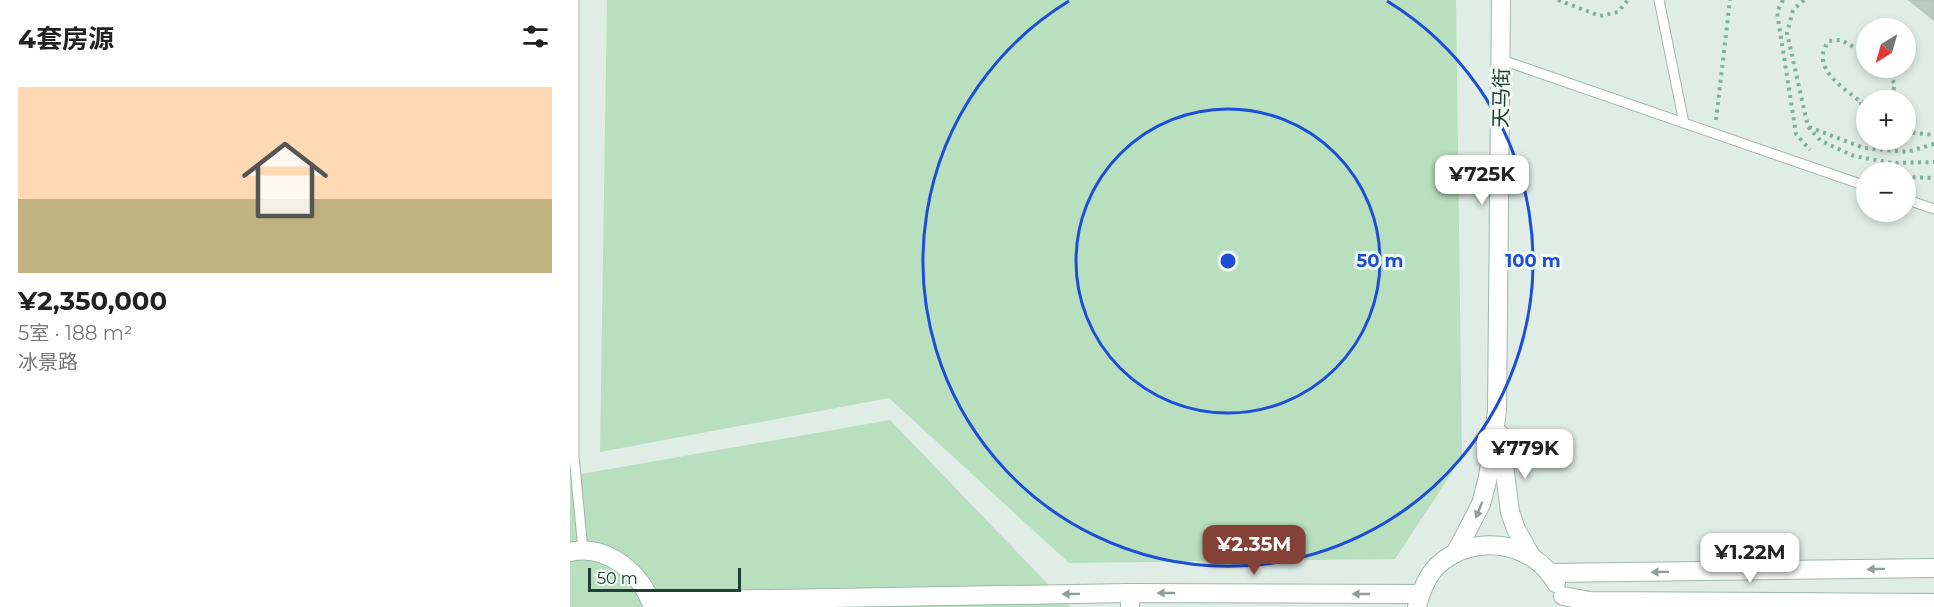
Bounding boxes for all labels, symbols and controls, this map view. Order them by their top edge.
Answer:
north arrow [1856,18,1916,78]
map controls [1856,18,1916,222]
icon: filters [519,20,552,53]
text: 4套房源 [18,23,114,55]
street label: 天马街 [1488,68,1514,128]
button: + [1856,90,1916,150]
icon: home [231,126,339,234]
pin: ¥725K [1440,155,1524,206]
text: ¥725K [1449,162,1515,186]
button: − [1856,162,1916,222]
text: 50 m [1357,250,1403,272]
text: 100 m [1505,250,1561,272]
centre of rings [1218,251,1238,271]
text: ¥2,350,000 [18,285,167,317]
text: 5室 · 188 m² [18,321,133,345]
text: 冰景路 [18,350,78,374]
pin: ¥779K [1483,429,1567,480]
text: ¥779K [1491,436,1559,460]
one-way arrow [1473,501,1483,519]
pin: ¥2.35M [1205,525,1303,576]
text: ¥2.35M [1217,532,1291,556]
pin: ¥1.22M [1701,533,1799,584]
text: ¥1.22M [1714,540,1786,564]
one-way arrow [1866,564,1885,574]
scale bar [588,565,741,592]
one-way arrow [1650,567,1669,577]
text: 50 m [597,569,638,588]
one-way arrow [1157,588,1176,598]
one-way arrow [1352,589,1371,599]
one-way arrow [1062,590,1081,599]

